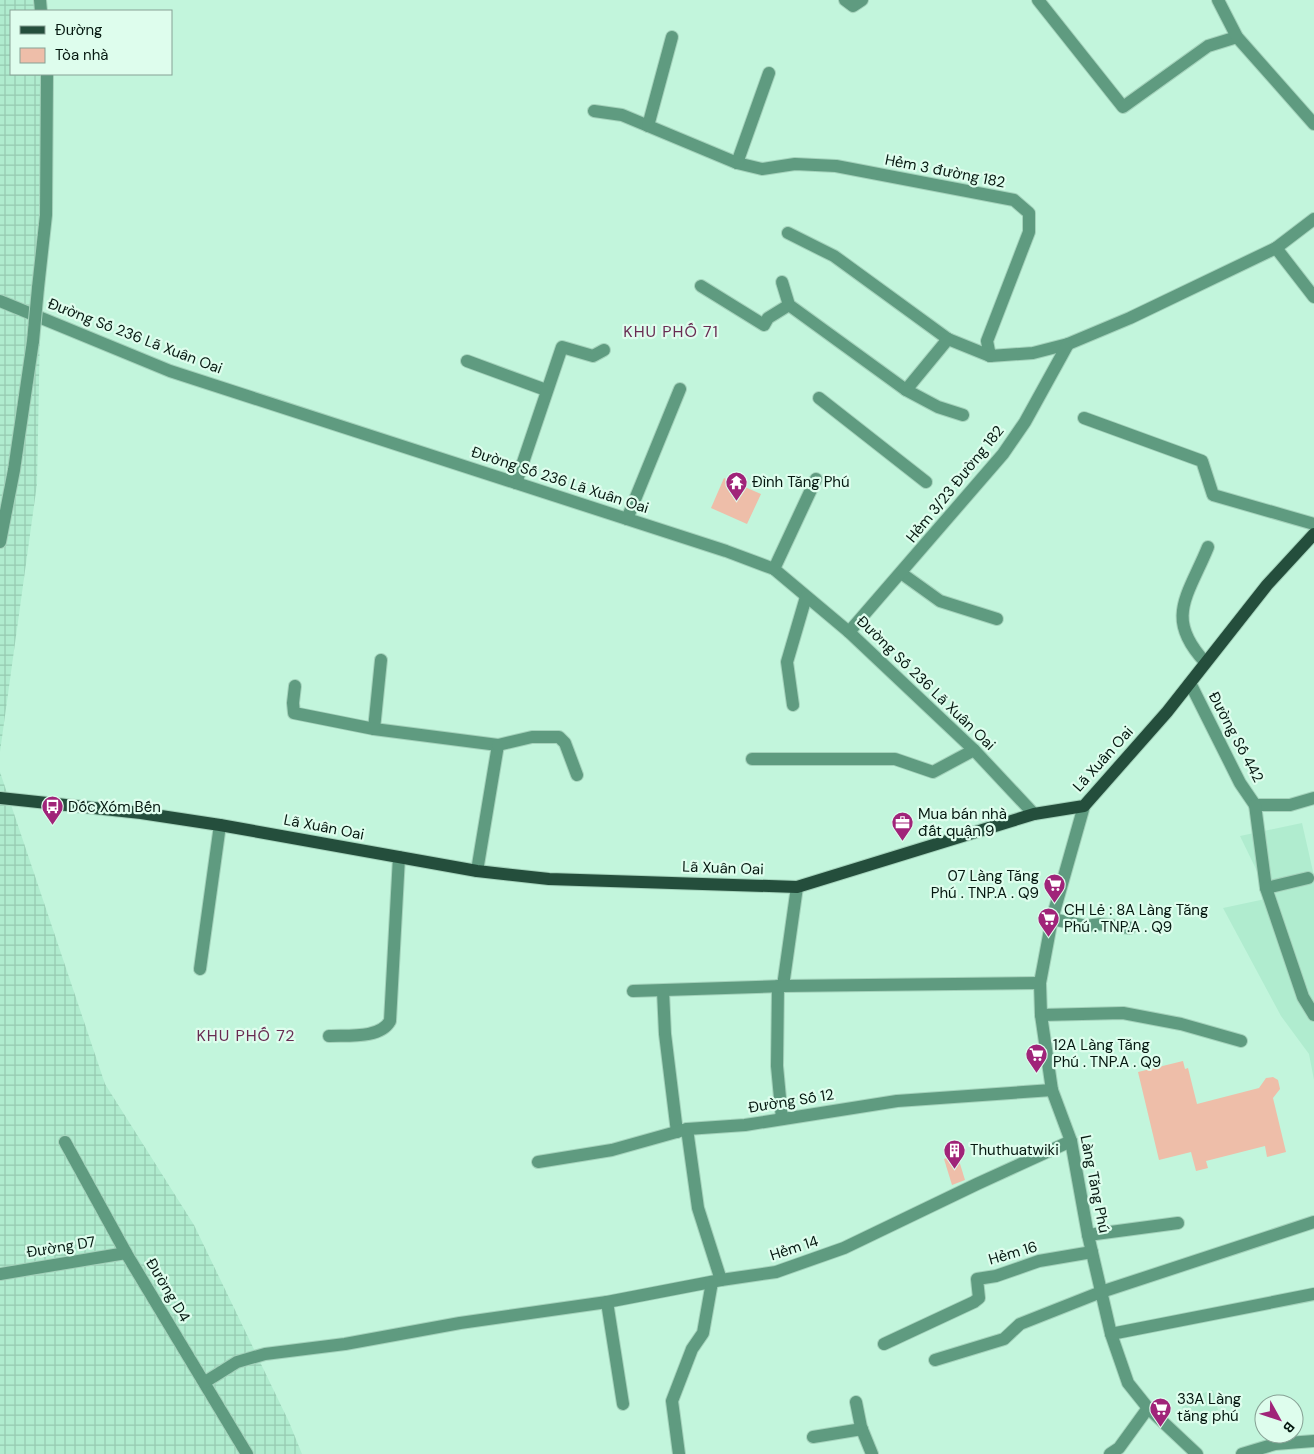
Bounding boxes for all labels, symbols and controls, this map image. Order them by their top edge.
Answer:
legend [10,10,172,75]
text: Đường [55,20,103,40]
text: Tòa nhà [55,45,109,65]
street label: Hẻm 3 đường 182 [883,150,1007,192]
street label: Đường Số 236 Lã Xuân Oai [45,293,225,379]
district label: KHU PHỐ 71 [623,321,719,342]
street label: Hẻm 3/23 Đường 182 [902,421,1008,547]
street label: Đường Số 236 Lã Xuân Oai [469,442,651,518]
temple icon: Đình Tăng Phú [724,470,748,501]
place label: Đình Tăng Phú [752,472,850,492]
street label: Đường Số 236 Lã Xuân Oai [852,611,1000,755]
street label: Đường Số 442 [1204,688,1268,786]
street label: Lã Xuân Oai [1068,722,1138,796]
bus stop icon: Dốc Xóm Bến [40,795,64,826]
place label: Dốc Xóm Bến [68,797,161,817]
place label: Mua bán nhà đất quận 9 [918,804,1007,841]
street label: Lã Xuân Oai [282,809,366,845]
office icon: Mua bán nhà đất quận 9 [890,811,914,842]
street label: Lã Xuân Oai [682,857,764,879]
place label: 07 Làng Tăng Phú . TNP.A . Q9 [931,866,1039,903]
supermarket icon: 07 Làng Tăng Phú . TNP.A . Q9 [1043,873,1067,904]
place label: CH Lẻ : 8A Làng Tăng Phú . TNP.A . Q9 [1064,900,1208,937]
supermarket icon: CH Lẻ : 8A Làng Tăng Phú . TNP.A . Q9 [1036,907,1060,938]
district label: KHU PHỐ 72 [196,1025,296,1046]
place label: 12A Làng Tăng Phú . TNP.A . Q9 [1053,1035,1161,1072]
supermarket icon: 12A Làng Tăng Phú . TNP.A . Q9 [1025,1042,1049,1073]
street label: Đường Số 12 [747,1084,835,1118]
street label: Làng Tăng Phú [1076,1133,1114,1235]
building icon: Thuthuatwiki [942,1138,966,1169]
place label: Thuthuatwiki [970,1140,1059,1160]
street label: Hẻm 14 [767,1231,821,1265]
street label: Đường D7 [25,1232,97,1262]
street label: Hẻm 16 [986,1236,1040,1270]
street label: Đường D4 [141,1254,195,1326]
place label: 33A Làng tăng phú [1177,1389,1241,1426]
north arrow [1254,1394,1304,1444]
supermarket icon: 33A Làng tăng phú [1149,1396,1173,1427]
text: B [1279,1418,1299,1437]

